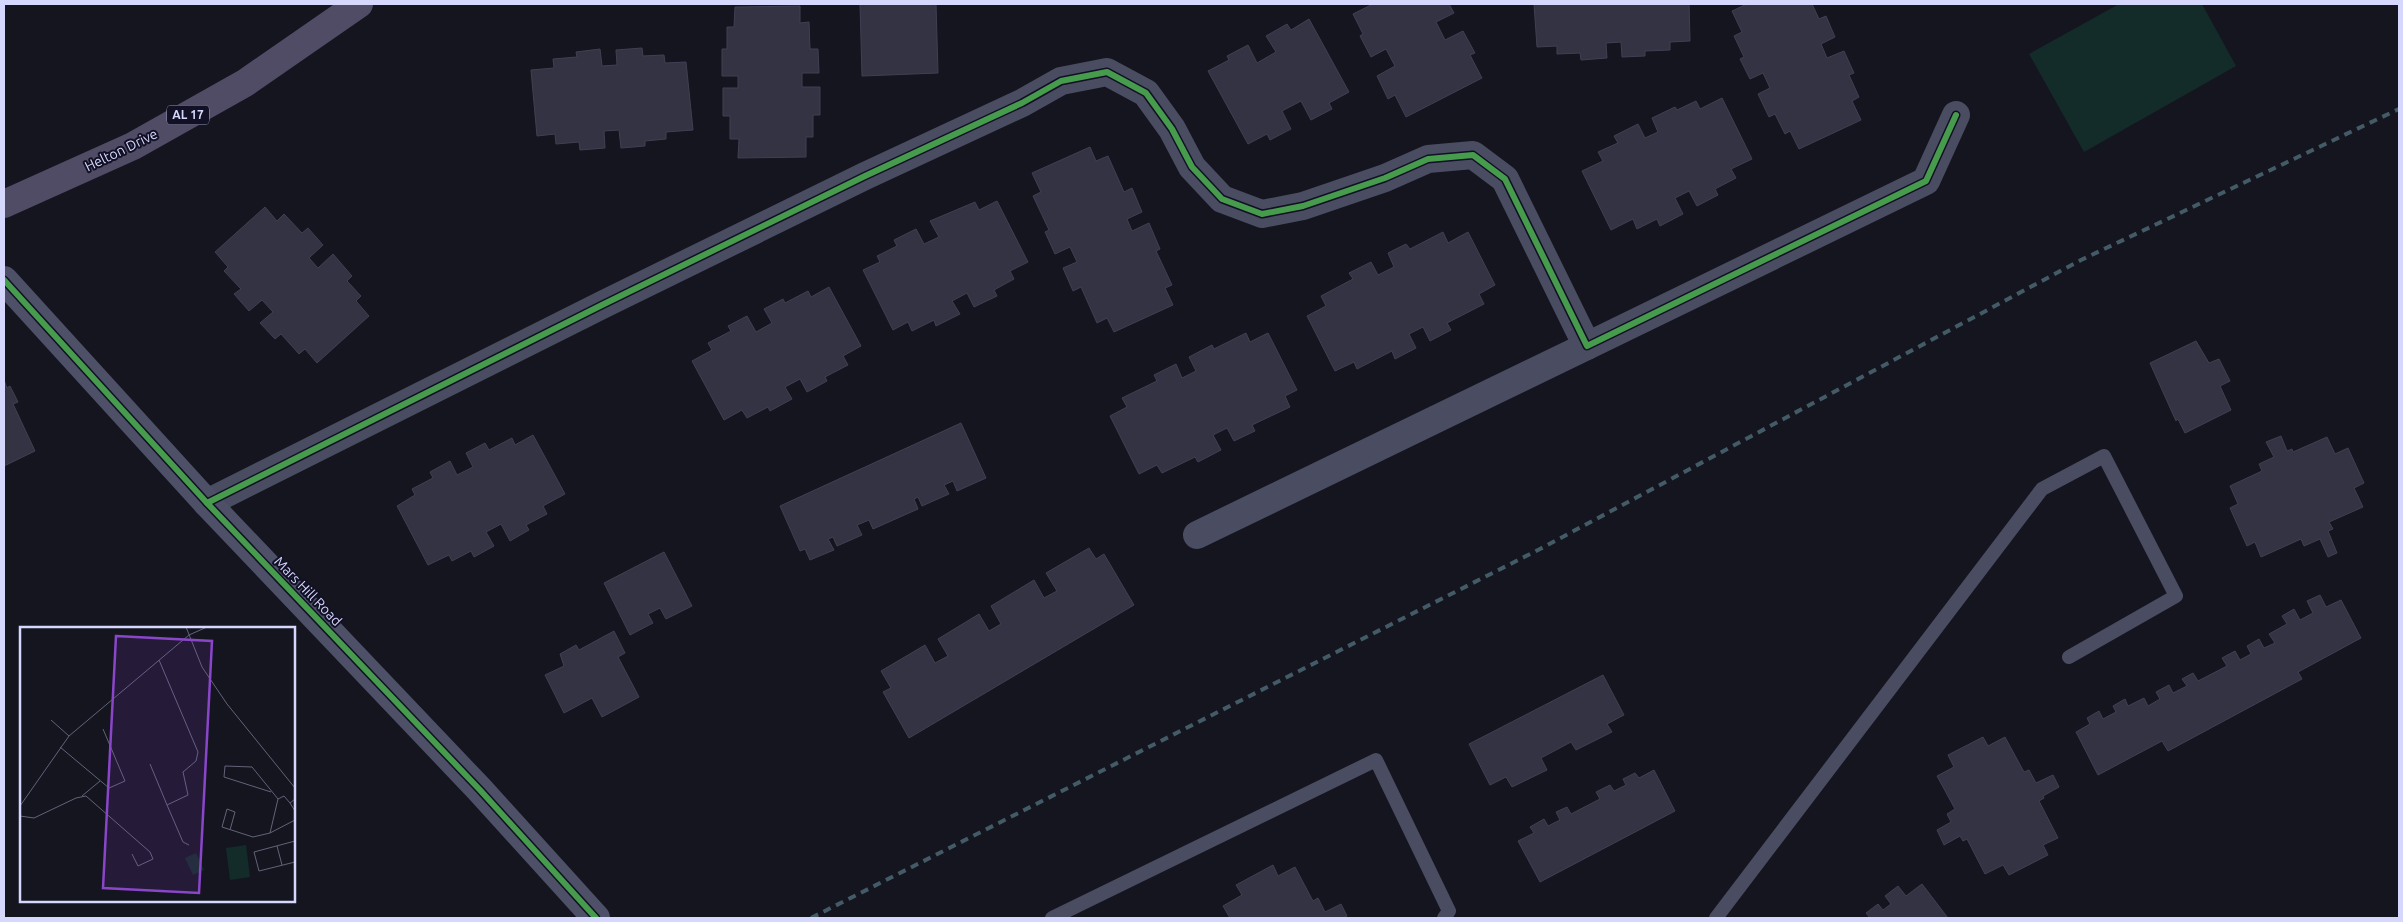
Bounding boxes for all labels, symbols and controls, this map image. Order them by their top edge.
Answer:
road number: AL 17 [167,106,209,124]
street label: Helton Drive [82,125,160,175]
street label: Mars Hill Road [271,553,345,629]
inset map [20,627,295,902]

